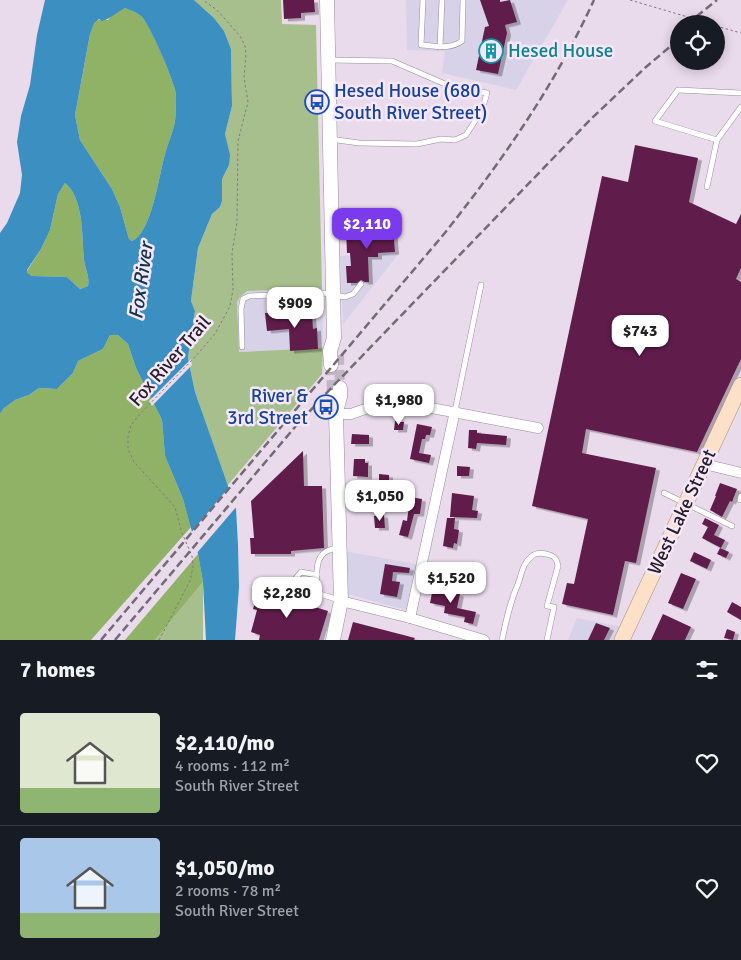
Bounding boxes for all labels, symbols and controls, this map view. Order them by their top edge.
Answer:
map controls [670,15,725,70]
button: locate [670,15,725,70]
building icon: Hesed House [478,38,504,64]
place label: Hesed House [508,39,613,63]
place label: Hesed House (680 South River Street) [334,79,487,125]
bus stop icon: Hesed House (680 South River Street) [304,89,330,115]
pin: $2,110 [326,208,408,250]
text: $2,110 [343,214,391,234]
water label: Fox River [123,239,159,321]
pin: $909 [265,286,325,329]
text: $909 [278,293,312,313]
street label: Fox River Trail [124,310,216,412]
pin: $743 [610,314,670,357]
text: $743 [623,321,657,341]
place label: River & 3rd Street [227,384,308,430]
pin: $1,980 [358,384,440,426]
text: $1,980 [375,390,423,410]
bus stop icon: River & 3rd Street [313,394,339,420]
street label: West Lake Street [642,445,722,579]
pin: $1,050 [339,480,421,522]
text: $1,050 [356,486,404,506]
pin: $1,520 [410,562,492,604]
text: $1,520 [427,568,475,588]
pin: $2,280 [246,576,328,619]
text: $2,280 [263,583,311,603]
icon: filters [693,656,721,684]
text: 7 homes [20,657,95,683]
text: $2,110/mo [175,730,274,756]
icon: home [60,733,120,793]
icon: heart [693,749,721,777]
text: 4 rooms · 112 m² [175,756,290,776]
text: South River Street [175,776,299,796]
text: $1,050/mo [175,855,274,881]
icon: home [60,858,120,918]
icon: heart [693,874,721,902]
text: 2 rooms · 78 m² [175,881,281,901]
text: South River Street [175,901,299,921]

